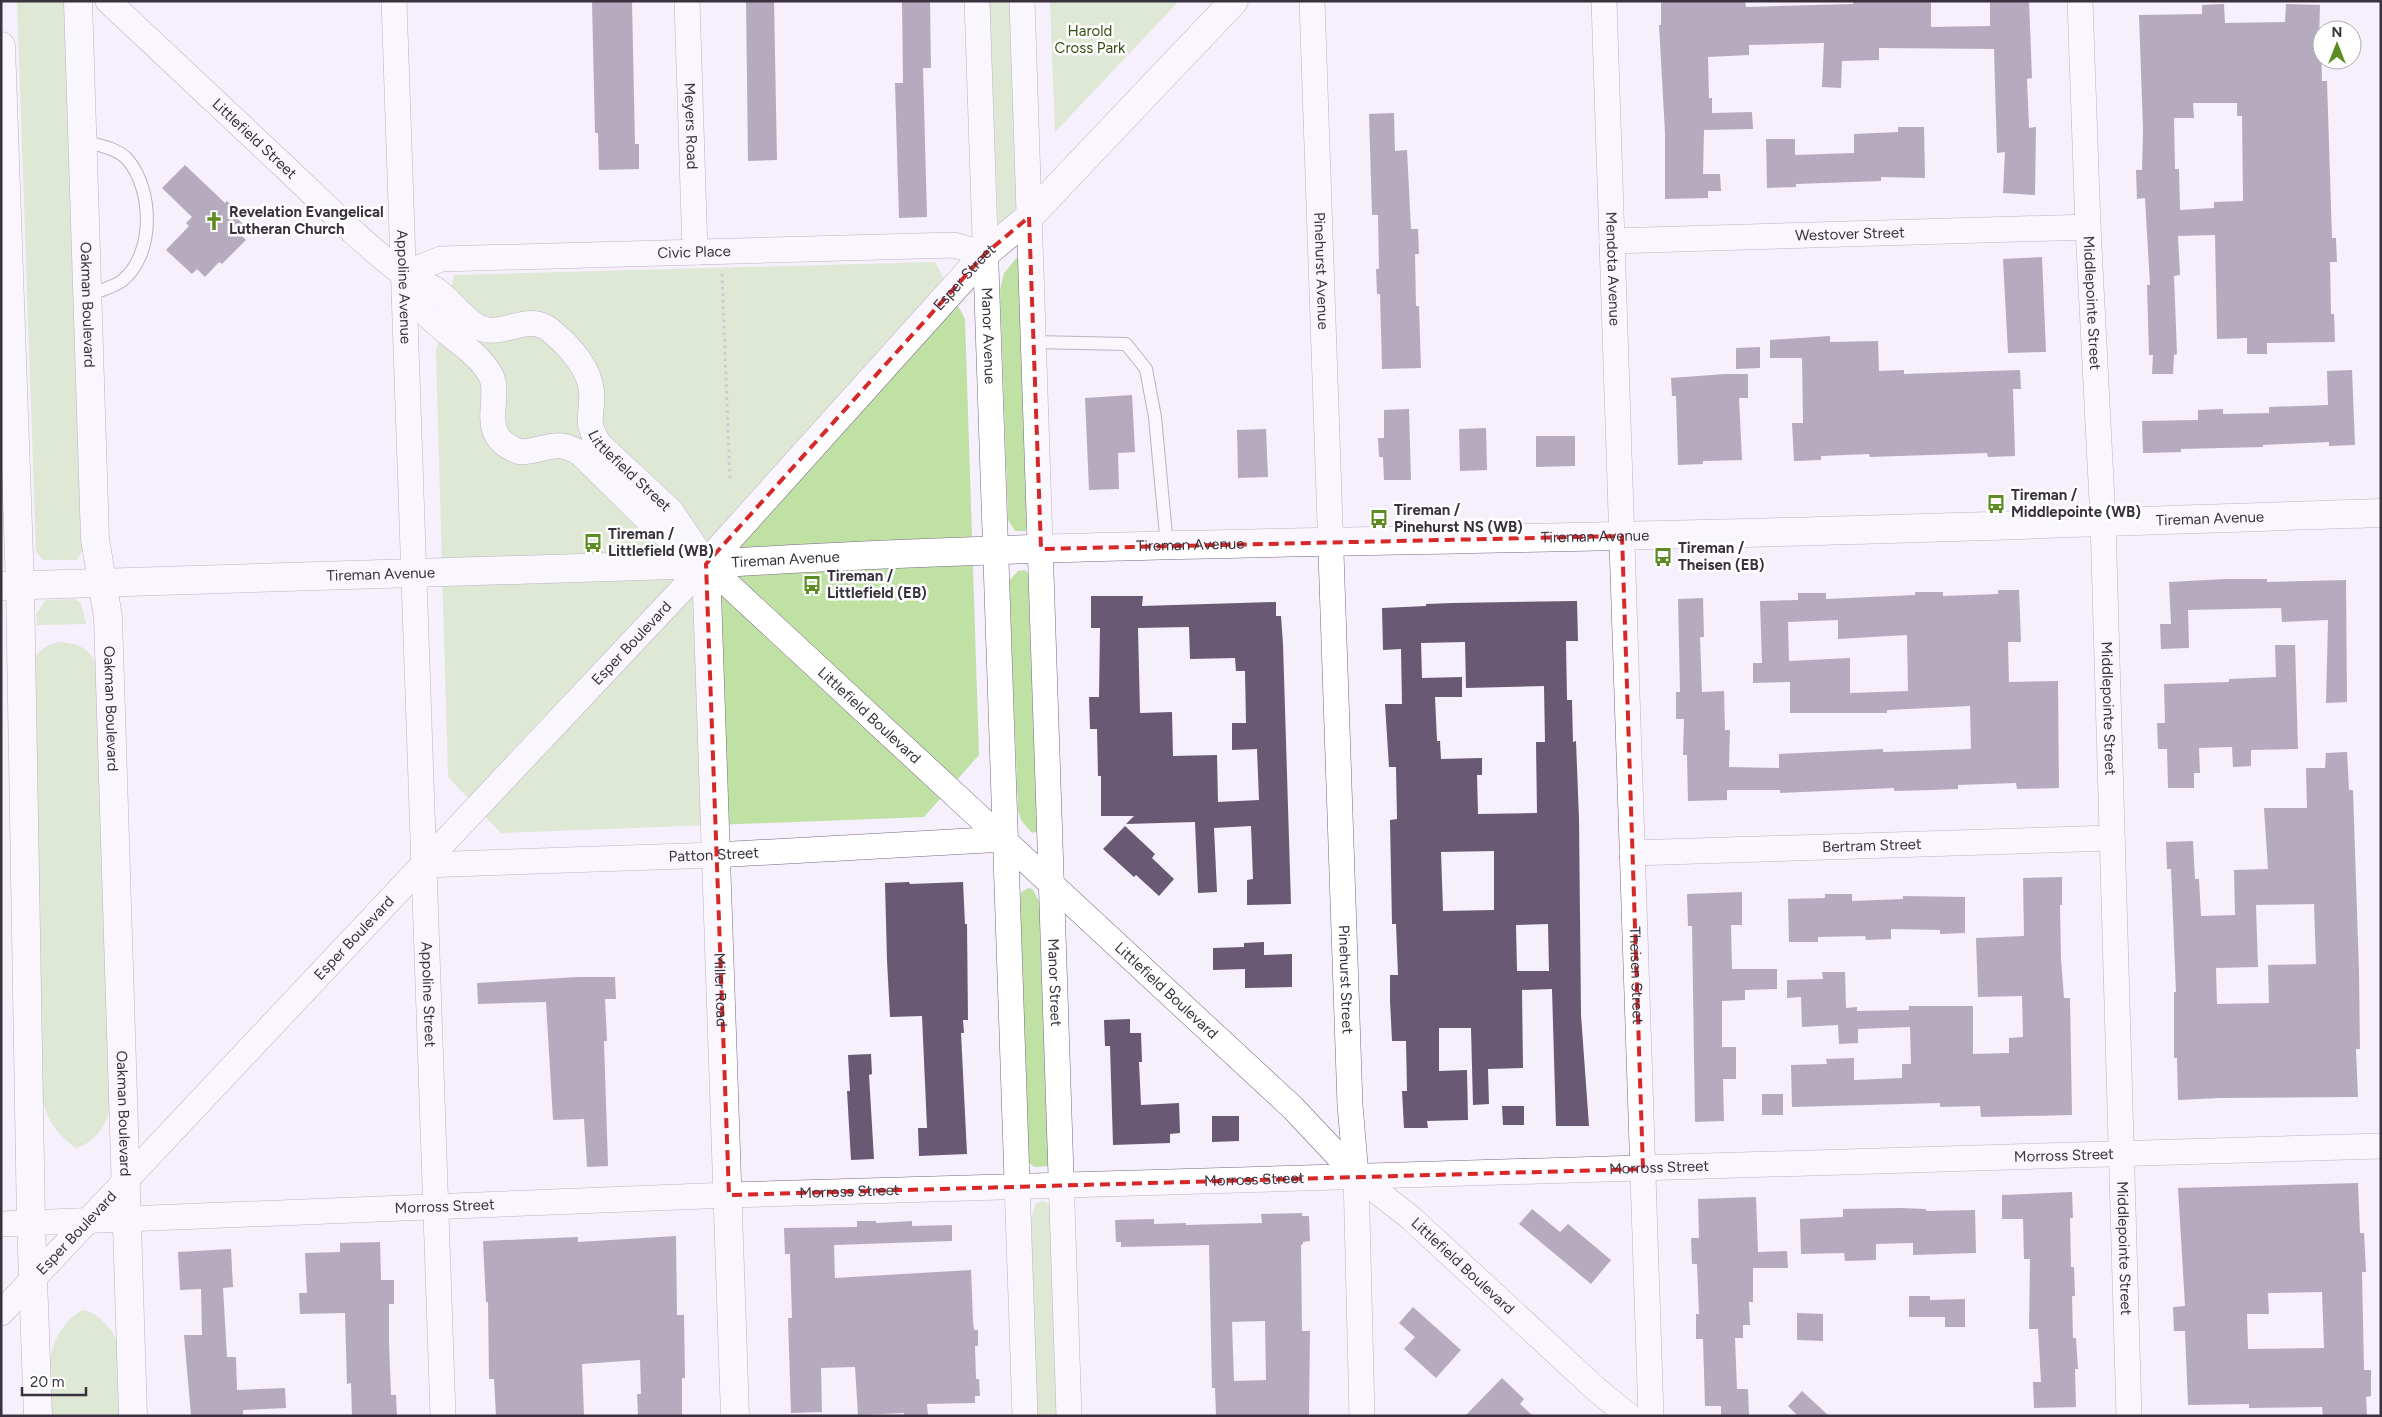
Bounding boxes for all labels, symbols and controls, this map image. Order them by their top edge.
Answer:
north arrow [2312,20,2362,70]
park label: Harold Cross Park [1055,22,1126,57]
text: N [2332,24,2342,41]
street label: Meyers Road [681,82,701,170]
street label: Littlefield Street [208,95,301,183]
place label: Revelation Evangelical Lutheran Church [229,203,384,238]
church icon: Revelation Evangelical Lutheran Church [203,210,225,232]
street label: Mendota Avenue [1602,211,1624,326]
street label: Pinehurst Avenue [1310,212,1332,330]
street label: Westover Street [1795,223,1905,245]
street label: Appoline Avenue [393,229,415,344]
street label: Middlepointe Street [2079,235,2104,371]
street label: Esper Street [929,240,999,314]
street label: Oakman Boulevard [77,242,99,368]
street label: Civic Place [657,242,731,262]
street label: Manor Avenue [978,287,999,385]
street label: Littlefield Street [584,427,675,515]
place label: Tireman / Middlepointe (WB) [2011,486,2141,521]
bus stop icon: Tireman / Middlepointe (WB) [1985,493,2007,515]
place label: Tireman / Pinehurst NS (WB) [1394,501,1523,536]
bus stop icon: Tireman / Pinehurst NS (WB) [1368,508,1390,530]
street label: Tireman Avenue [2156,508,2264,529]
place label: Tireman / Littlefield (WB) [608,525,714,560]
street label: Tireman Avenue [1541,526,1649,547]
bus stop icon: Tireman / Littlefield (WB) [582,532,604,554]
street label: Tireman Avenue [1136,535,1245,555]
place label: Tireman / Theisen (EB) [1678,539,1765,574]
bus stop icon: Tireman / Theisen (EB) [1652,546,1674,568]
street label: Tireman Avenue [731,548,840,571]
street label: Tireman Avenue [326,563,435,585]
place label: Tireman / Littlefield (EB) [827,567,927,602]
bus stop icon: Tireman / Littlefield (EB) [801,574,823,596]
street label: Esper Boulevard [588,597,675,689]
street label: Middlepointe Street [2097,641,2119,776]
street label: Oakman Boulevard [100,645,122,772]
street label: Littlefield Boulevard [814,663,925,768]
street label: Bertram Street [1822,835,1922,856]
street label: Patton Street [668,844,760,866]
street label: Esper Boulevard [310,892,398,984]
street label: Pinehurst Street [1335,925,1357,1035]
street label: Theisen Street [1626,926,1647,1025]
street label: Manor Street [1044,938,1065,1027]
street label: Littlefield Boulevard [1111,939,1222,1043]
street label: Appoline Street [418,941,439,1048]
street label: Miller Road [710,952,731,1027]
street label: Oakman Boulevard [113,1050,134,1177]
street label: Morross Street [2014,1145,2114,1166]
street label: Morross Street [1609,1157,1710,1178]
street label: Morross Street [1204,1169,1305,1190]
street label: Morross Street [799,1181,900,1202]
street label: Middlepointe Street [2113,1181,2135,1316]
street label: Esper Boulevard [33,1187,120,1279]
street label: Morross Street [394,1195,495,1217]
street label: Littlefield Boulevard [1408,1214,1518,1318]
scale bar [22,1364,86,1396]
text: 20 m [30,1373,64,1391]

